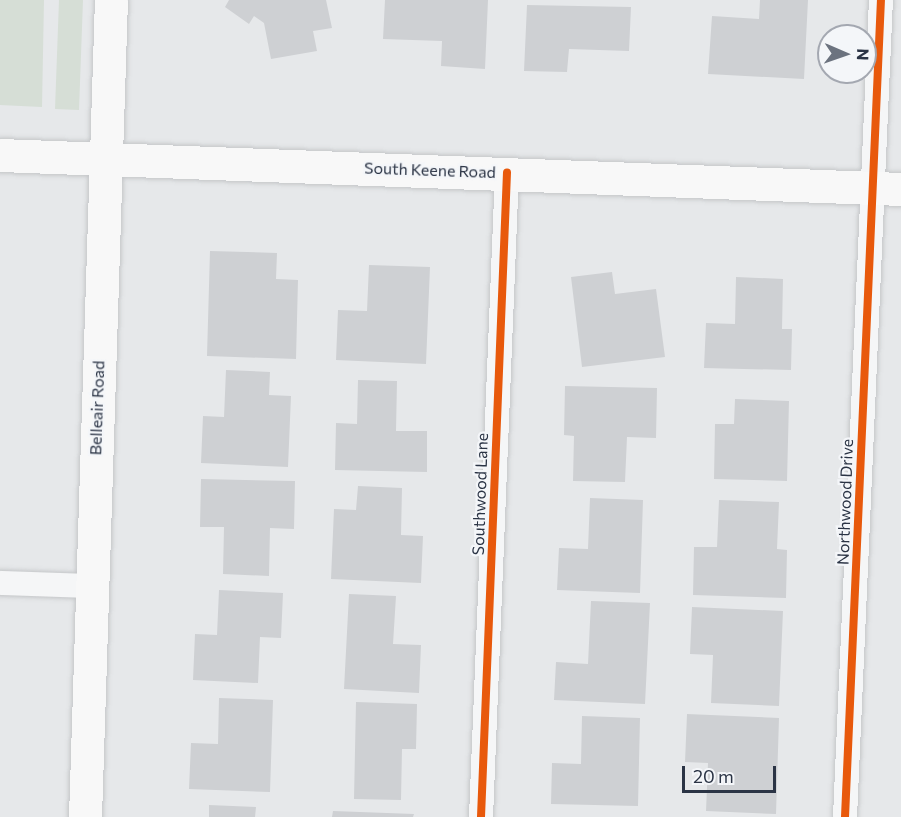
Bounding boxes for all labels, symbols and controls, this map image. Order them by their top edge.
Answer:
north arrow [817,24,877,84]
text: N [854,48,873,61]
street label: South Keene Road [364,158,496,182]
street label: Belleair Road [86,360,108,456]
street label: Southwood Lane [468,432,492,556]
street label: Northwood Drive [833,439,857,565]
scale bar [685,754,780,792]
text: 20 m [693,765,734,787]

